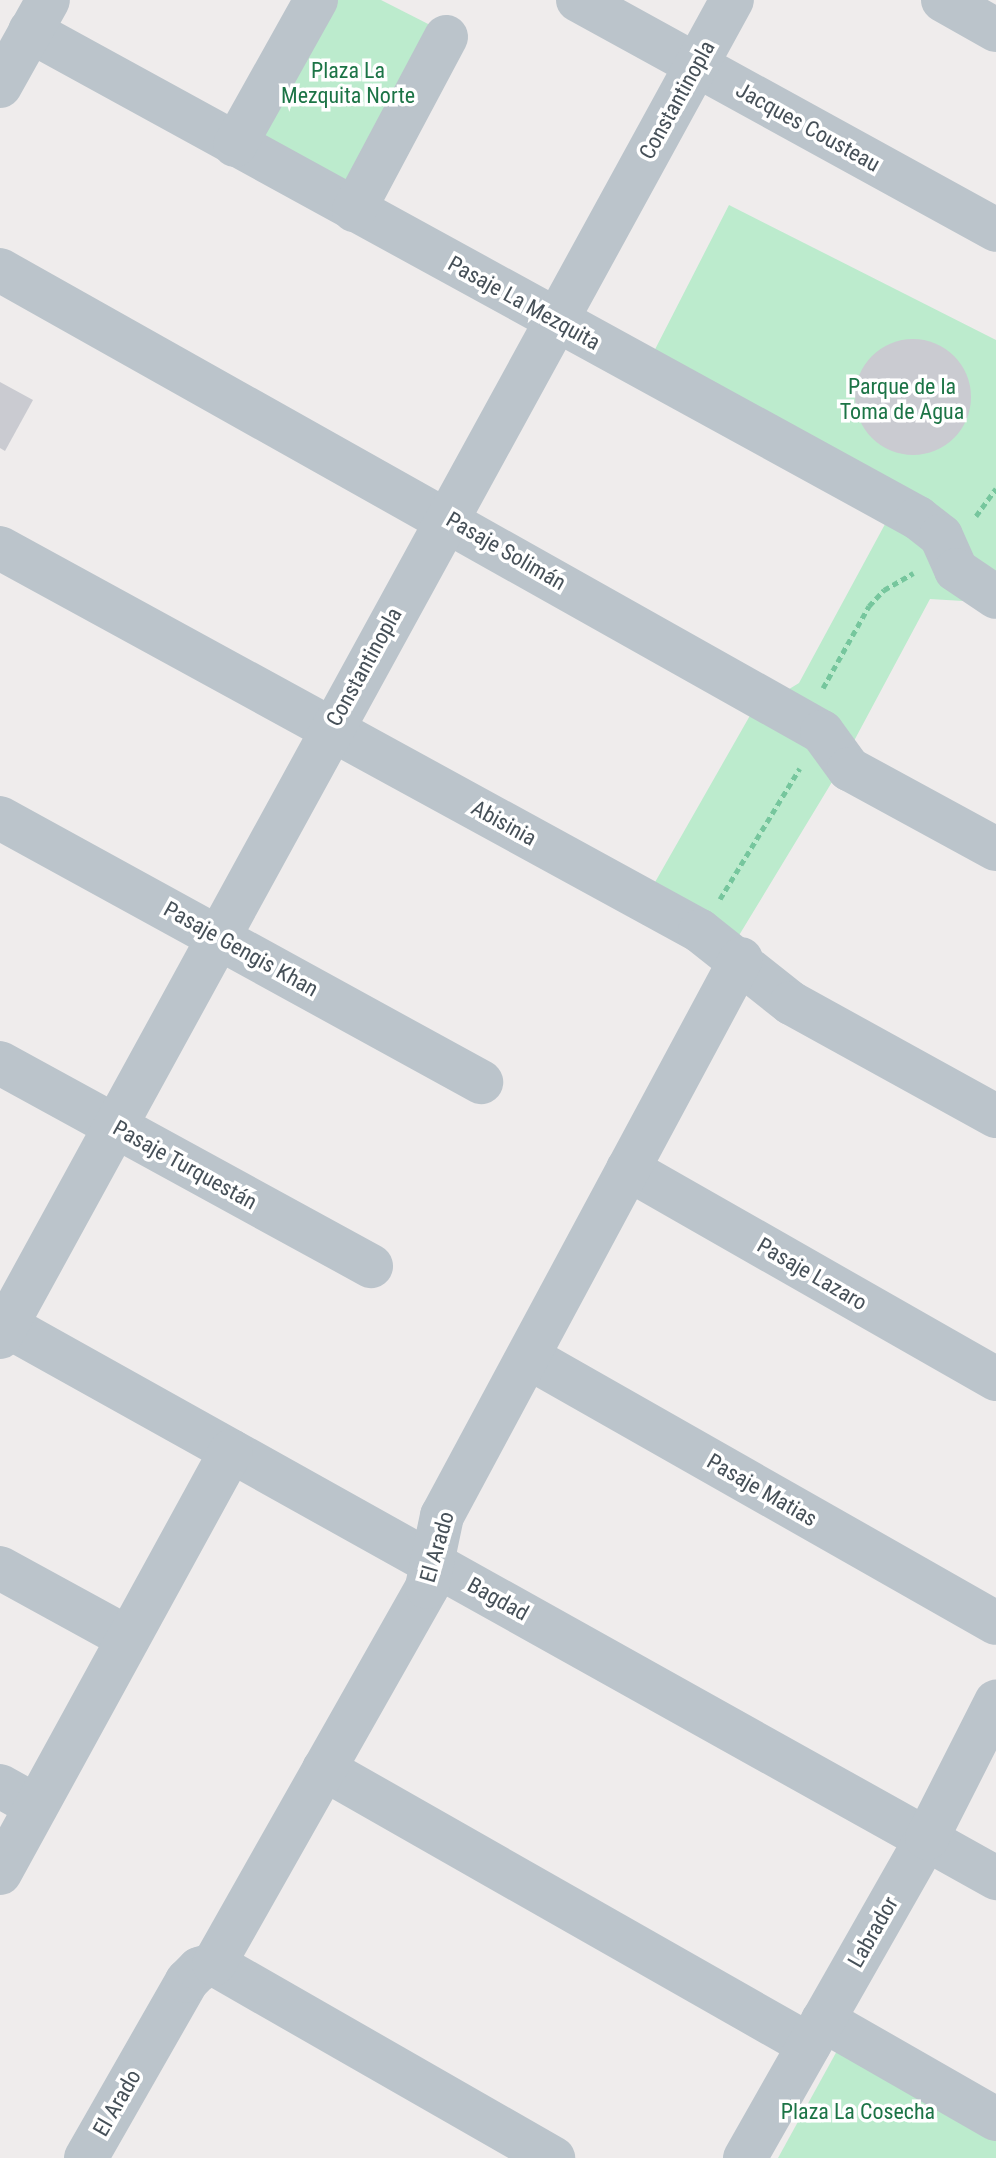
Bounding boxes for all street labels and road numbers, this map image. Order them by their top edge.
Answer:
street label: Constantinopla [634,36,720,164]
street label: Jacques Cousteau [731,77,885,177]
street label: Pasaje La Mezquita [443,250,605,356]
street label: Pasaje Solimán [441,506,571,596]
street label: Constantinopla [321,603,407,731]
street label: Abisinia [467,795,541,851]
street label: Pasaje Gengis Khan [159,896,323,1002]
street label: Pasaje Turquestán [108,1114,262,1216]
street label: Pasaje Lazaro [752,1232,872,1316]
street label: Pasaje Matias [702,1448,822,1532]
street label: El Arado [414,1509,460,1585]
street label: Bagdad [463,1572,533,1626]
street label: Labrador [842,1892,904,1972]
street label: El Arado [87,2065,147,2141]

